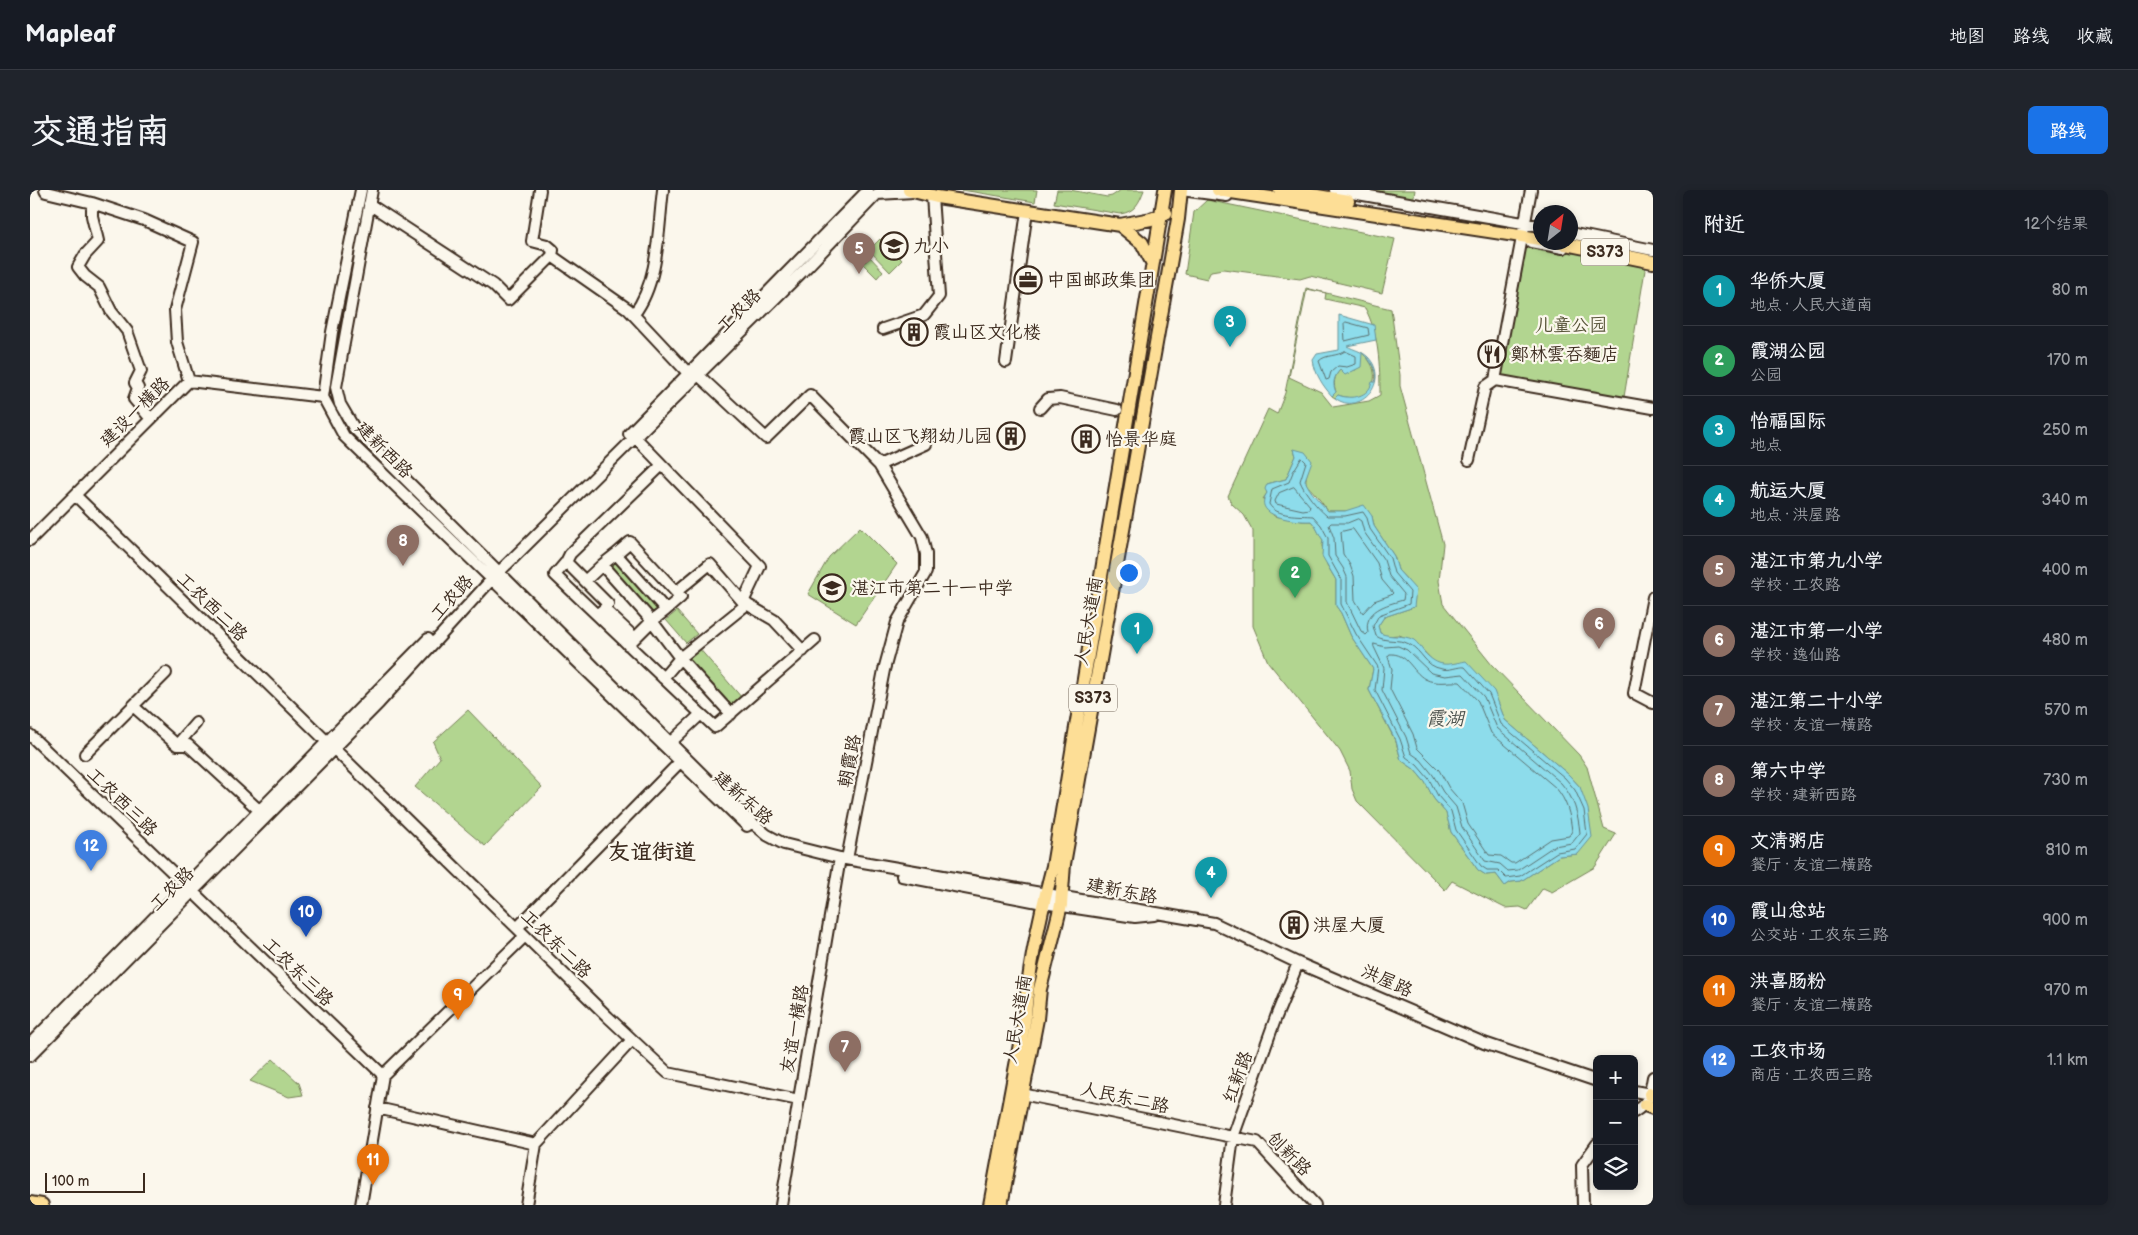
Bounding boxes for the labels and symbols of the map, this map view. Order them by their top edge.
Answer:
north arrow [1533,205,1578,250]
school or university icon: 九小 [879,231,909,261]
pin: 5 [843,233,875,274]
place label: 九小 [913,236,949,257]
road number: S373 [1581,238,1629,266]
office icon: 中国邮政集团 [1013,265,1043,295]
place label: 中国邮政集团 [1047,270,1155,291]
street label: 工农路 [712,284,766,338]
pin: 3 [1214,306,1246,347]
park label: 儿童公园 [1535,315,1607,336]
building icon: 霞山区文化楼 [899,317,929,347]
place label: 霞山区文化楼 [933,322,1041,343]
restaurant icon: 鄭林雲吞麵店 [1477,339,1507,369]
place label: 鄭林雲吞麵店 [1511,344,1619,365]
street label: 建设一横路 [96,373,174,451]
street label: 建新西路 [351,417,417,483]
building icon: 霞山区飞翔幼儿园 [996,421,1026,451]
building icon: 怡景华庭 [1071,424,1101,454]
place label: 霞山区飞翔幼儿园 [848,426,992,447]
place label: 怡景华庭 [1105,429,1177,450]
pin: 8 [387,525,419,566]
pin: 2 [1279,557,1311,598]
your location [1116,560,1142,586]
street label: 工农西二路 [172,568,252,646]
street label: 工农路 [426,571,478,625]
school or university icon: 湛江市第二十一中学 [817,573,847,603]
street label: 人民大道南 [1071,575,1107,667]
place label: 湛江市第二十一中学 [851,578,1013,599]
pin: 6 [1583,608,1615,649]
pin: 1 [1121,613,1153,654]
road number: S373 [1069,684,1117,712]
water label: 霞湖 [1426,708,1466,731]
street label: 朝霞路 [835,732,865,790]
street label: 工农西三路 [82,763,162,841]
street label: 建新东路 [709,766,777,830]
pin: 12 [75,830,107,871]
district label: 友谊街道 [608,839,696,866]
pin: 4 [1195,857,1227,898]
street label: 工农路 [145,862,199,916]
street label: 建新东路 [1085,874,1159,908]
pin: 10 [290,896,322,937]
street label: 工农东二路 [516,905,596,983]
building icon: 洪屋大厦 [1279,910,1309,940]
place label: 洪屋大厦 [1313,915,1385,936]
street label: 工农东三路 [258,933,338,1011]
street label: 洪屋路 [1358,960,1416,1002]
street label: 人民大道南 [1000,973,1036,1065]
pin: 9 [442,979,474,1020]
street label: 友谊一横路 [777,983,813,1075]
pin: 7 [829,1031,861,1072]
street label: 红新路 [1219,1048,1257,1106]
street label: 人民东二路 [1079,1078,1171,1118]
street label: 创新路 [1262,1127,1316,1181]
pin: 11 [357,1144,389,1185]
scale bar [45,1170,145,1193]

